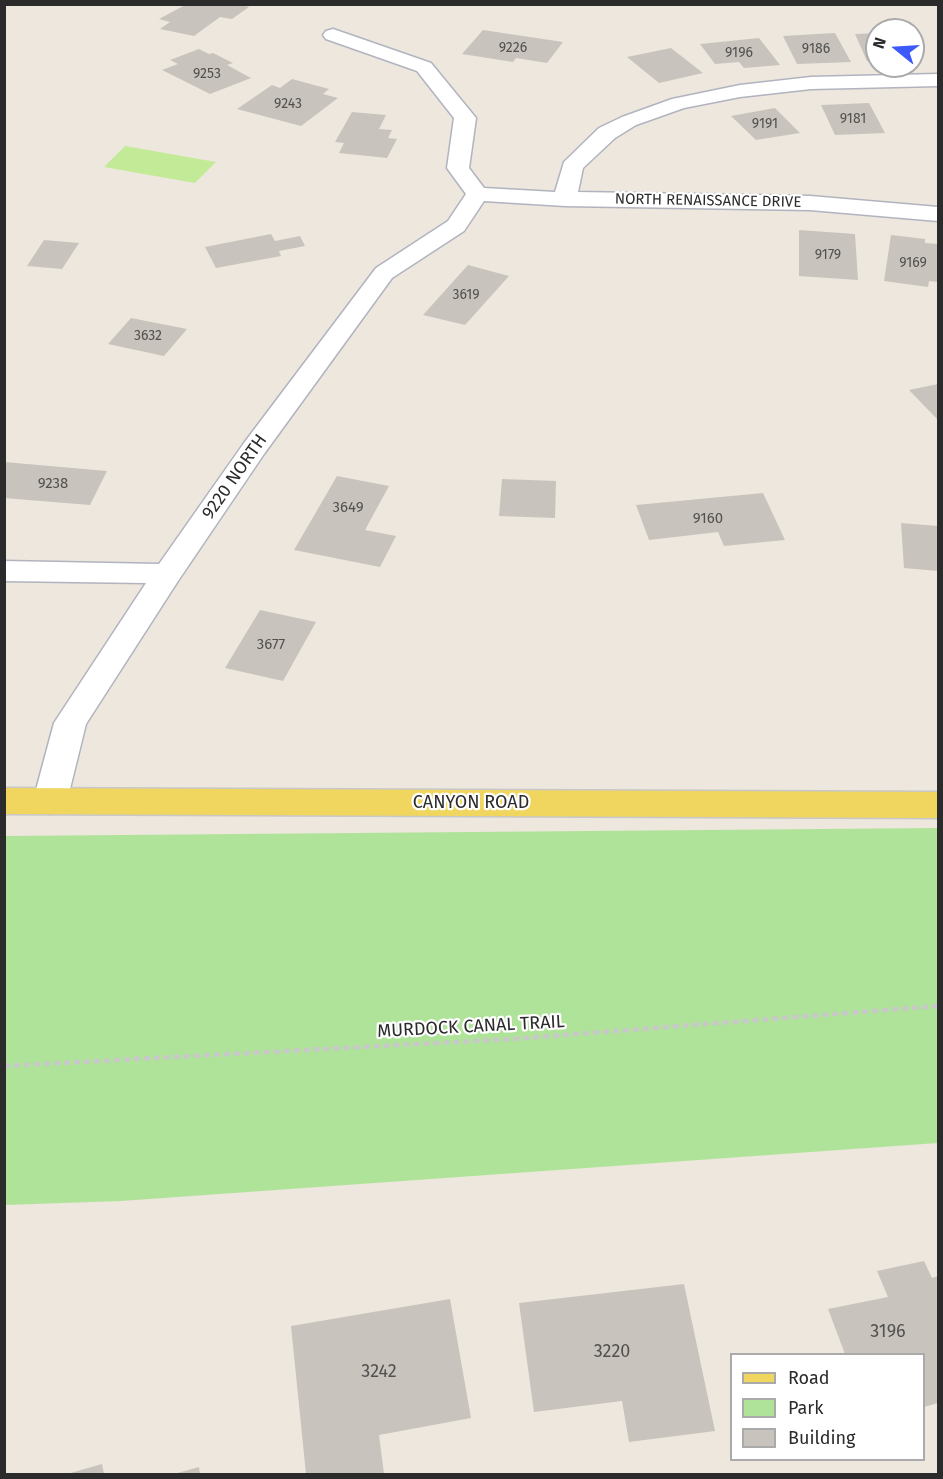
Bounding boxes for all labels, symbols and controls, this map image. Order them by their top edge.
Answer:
north arrow [865,18,925,78]
text: N [869,35,890,51]
house number: 9226 [499,40,527,56]
house number: 9186 [802,41,830,57]
house number: 9196 [725,45,753,61]
house number: 9253 [193,66,221,82]
house number: 9243 [274,96,302,112]
house number: 9181 [840,111,866,127]
house number: 9191 [752,116,778,132]
street label: NORTH RENAISSANCE DRIVE [615,190,801,212]
house number: 9179 [815,247,841,263]
house number: 9169 [899,255,927,271]
house number: 3619 [452,287,480,303]
house number: 3632 [134,328,162,344]
street label: 9220 NORTH [198,430,272,524]
house number: 9238 [38,475,68,493]
house number: 3649 [332,499,364,517]
house number: 9160 [693,510,723,528]
house number: 3677 [257,636,285,654]
street label: CANYON ROAD [413,792,529,814]
street label: MURDOCK CANAL TRAIL [377,1011,565,1043]
house number: 3196 [870,1321,906,1343]
house number: 3220 [594,1341,630,1363]
legend [730,1353,925,1461]
house number: 3242 [361,1361,397,1383]
text: Road [788,1367,830,1389]
text: Park [788,1397,823,1419]
text: Building [788,1427,855,1449]

